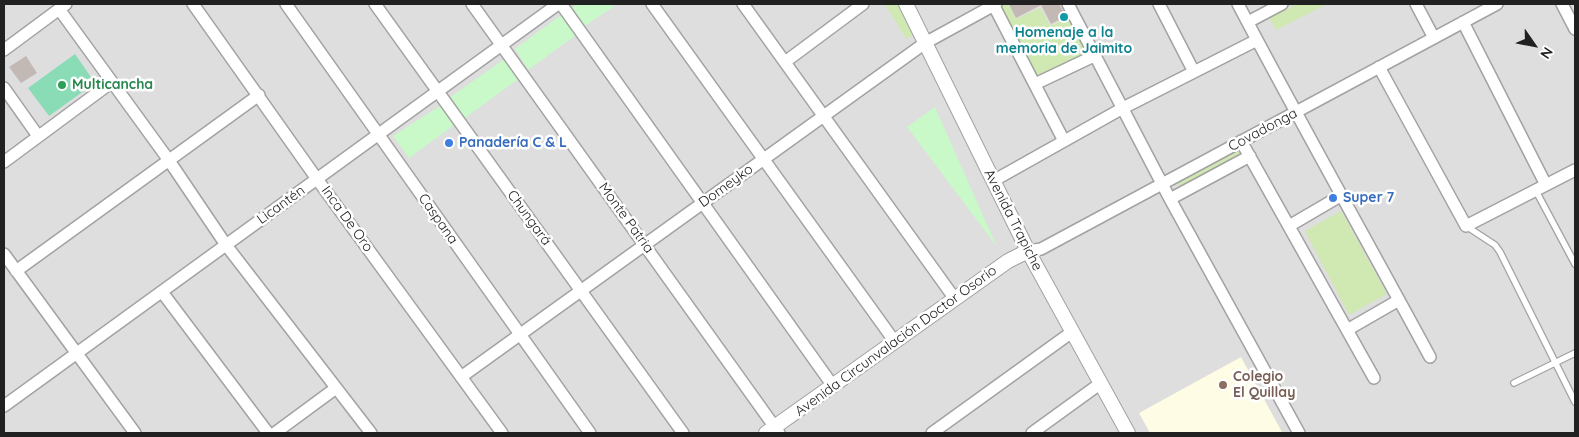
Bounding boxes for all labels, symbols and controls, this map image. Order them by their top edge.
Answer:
marker: Homenaje a la memoria de Jaimito [1058,11,1070,23]
north arrow [1509,20,1559,70]
place label: Homenaje a la memoria de Jaimito [996,25,1132,58]
text: N [1536,44,1557,62]
place label: Multicancha [72,77,153,93]
marker: Multicancha [56,79,68,91]
street label: Covadonga [1226,105,1300,155]
place label: Panadería C & L [459,135,567,151]
marker: Panadería C & L [443,137,455,149]
street label: Domeyko [696,161,756,211]
street label: Avenida Trapiche [980,166,1046,274]
street label: Monte Patria [595,180,657,256]
street label: Licantén [254,182,308,228]
street label: Inca De Oro [317,183,377,255]
street label: Chungará [503,187,555,249]
place label: Super 7 [1343,190,1394,206]
street label: Caspana [415,191,461,247]
marker: Super 7 [1327,192,1339,204]
street label: Avenida Circunvalación Doctor Osorio [792,262,1000,420]
place label: Colegio El Quillay [1233,369,1295,402]
marker: Colegio El Quillay [1217,379,1229,391]

